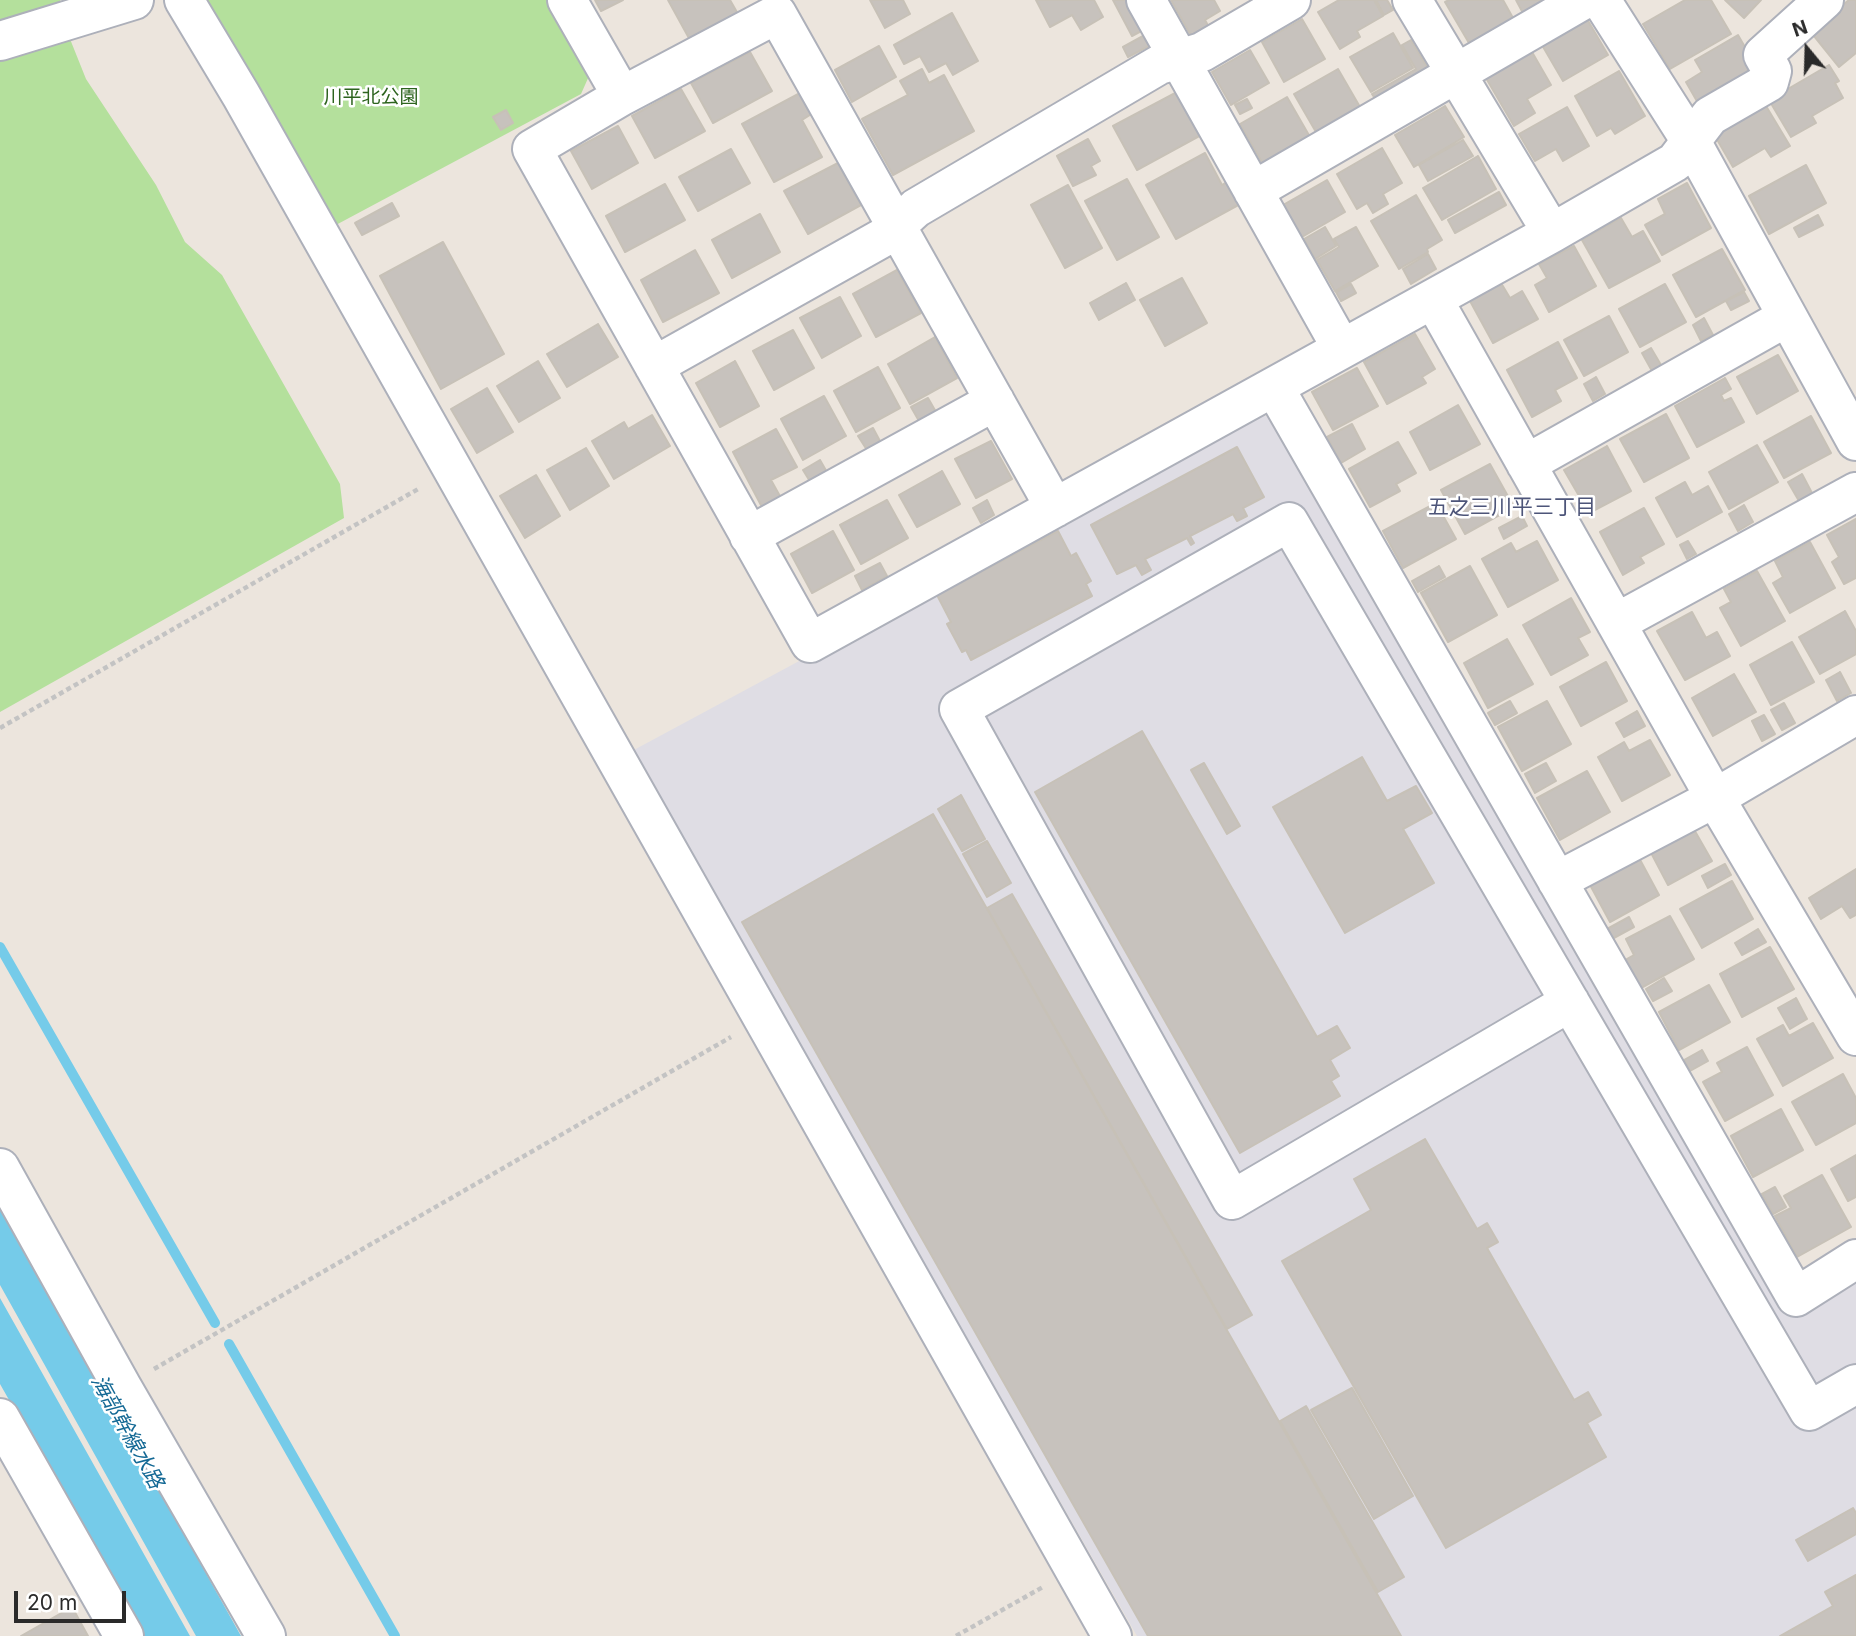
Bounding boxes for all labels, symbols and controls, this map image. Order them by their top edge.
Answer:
north arrow [1772,14,1842,84]
text: N [1789,15,1811,42]
park label: 川平北公園 [324,86,418,108]
district label: 五之三川平三丁目 [1428,495,1596,521]
water label: 海部幹線水路 [85,1371,169,1493]
scale bar [18,1576,130,1620]
text: 20 m [27,1590,77,1615]

